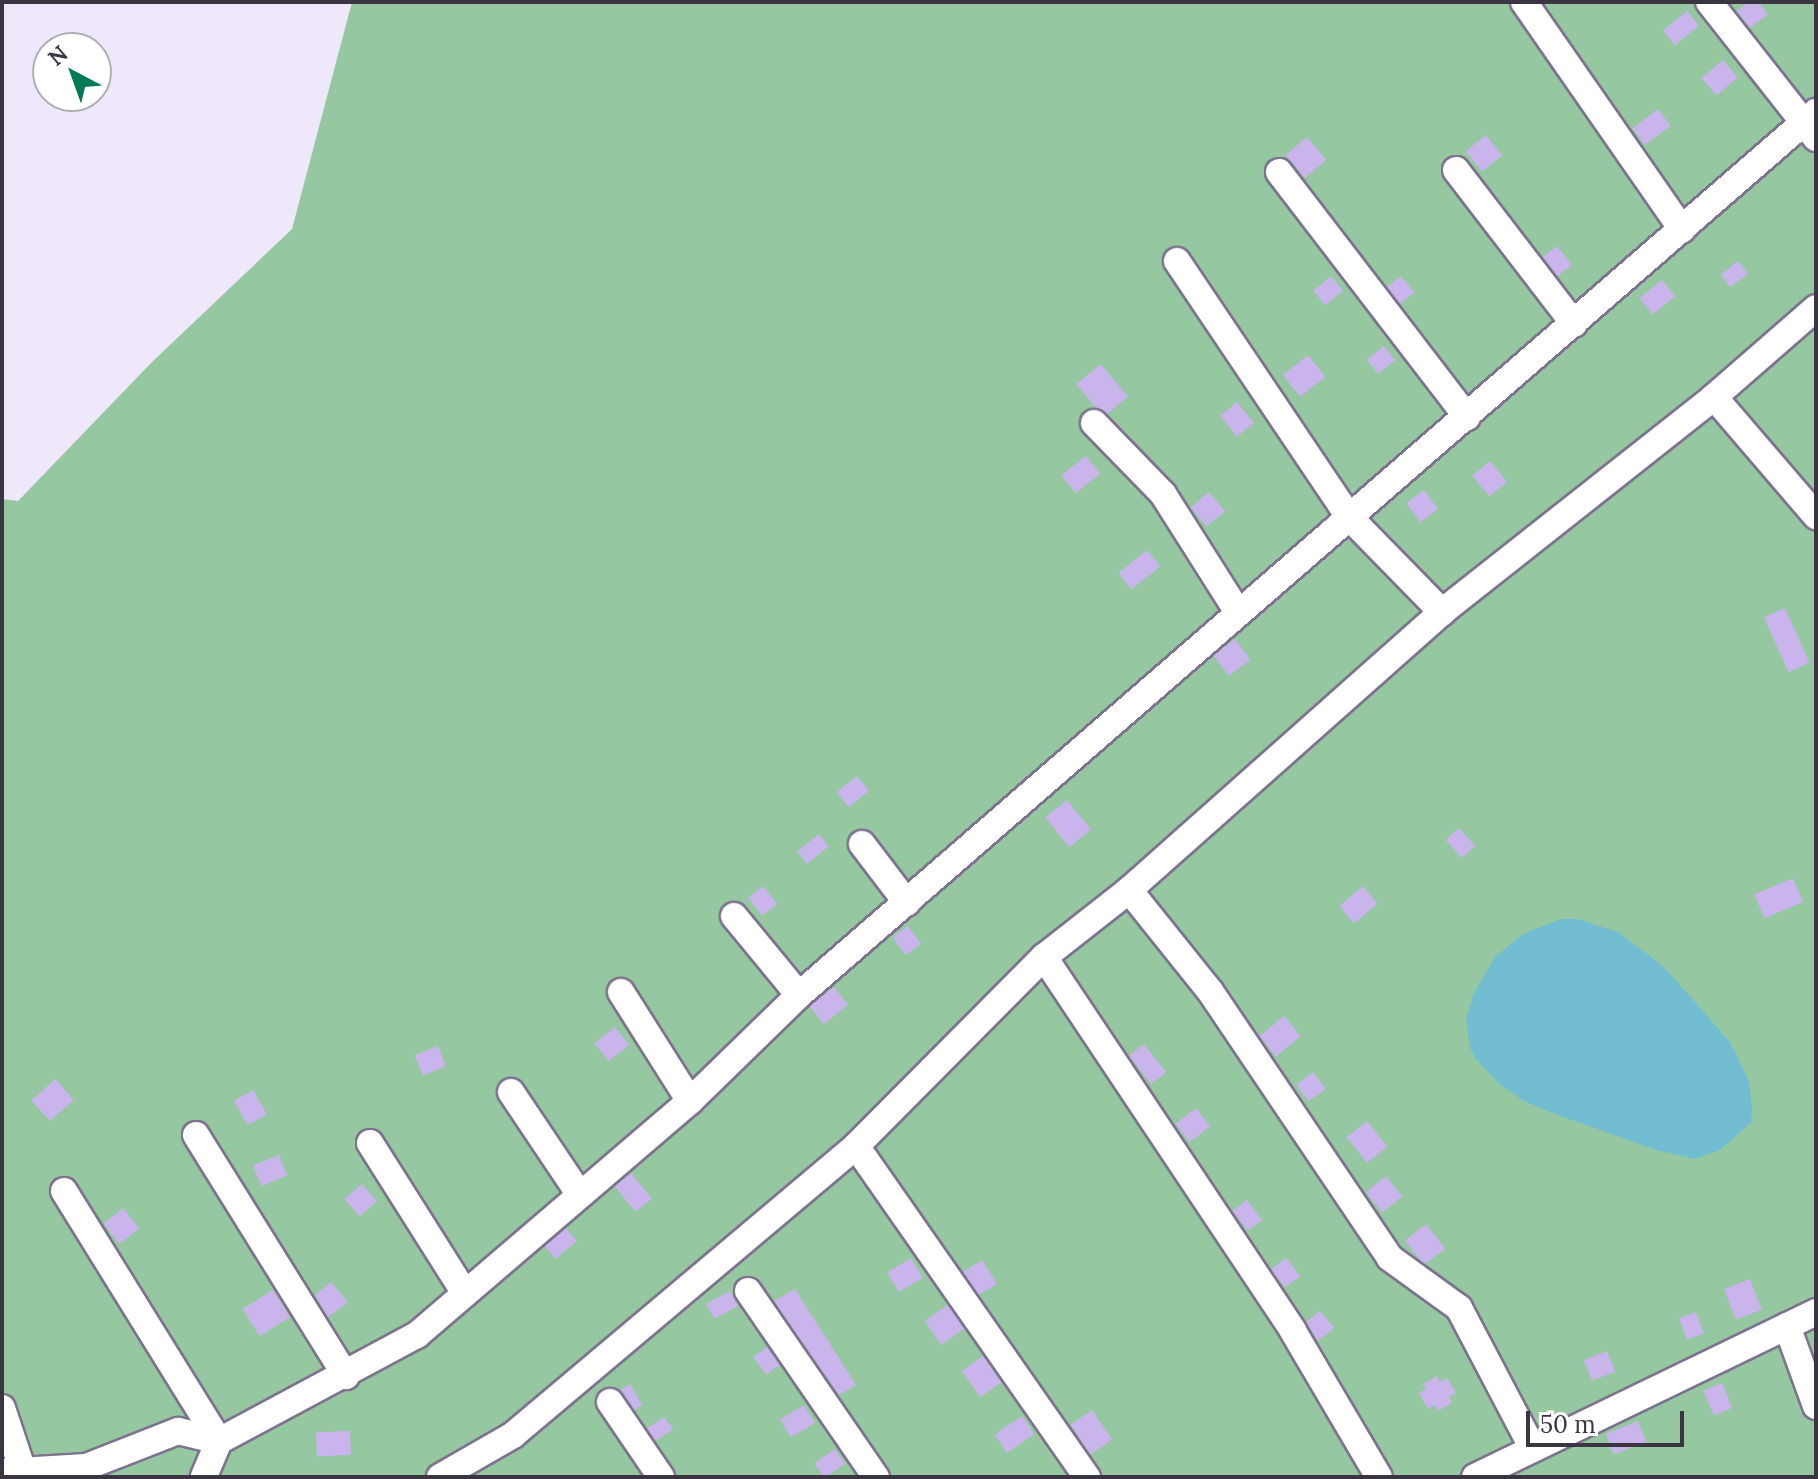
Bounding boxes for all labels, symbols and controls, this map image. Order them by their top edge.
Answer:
north arrow [32,32,112,112]
text: N [42,39,73,72]
scale bar [1530,1395,1688,1445]
text: 50 m [1540,1409,1596,1440]

